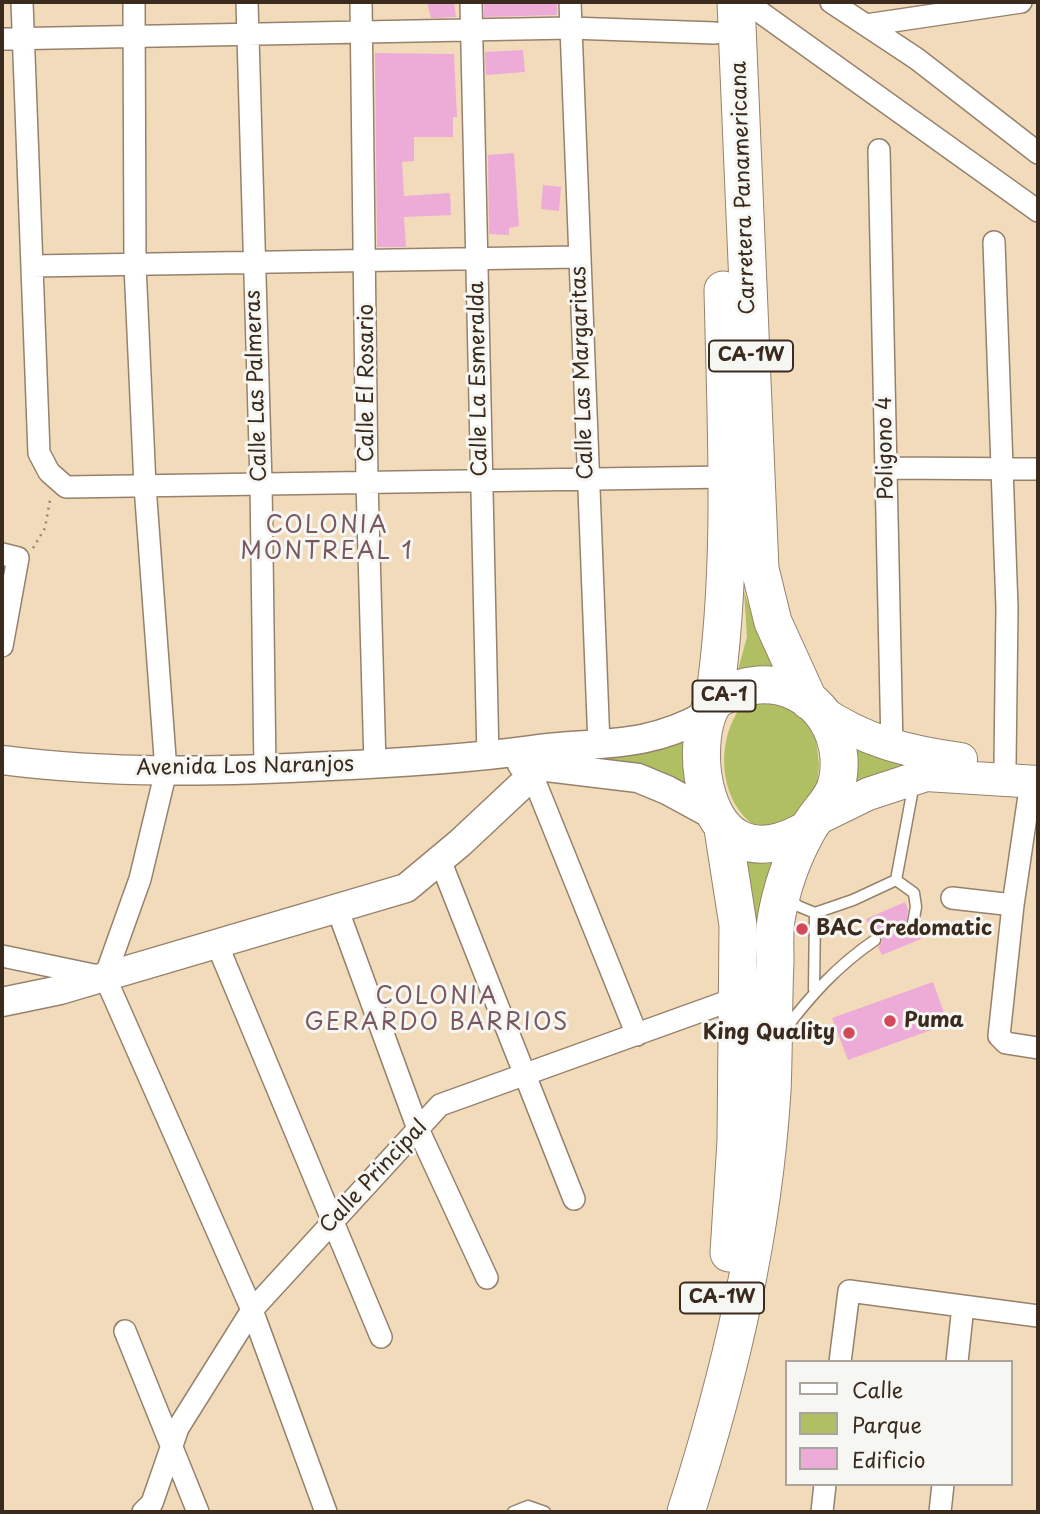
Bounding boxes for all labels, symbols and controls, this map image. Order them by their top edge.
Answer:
street label: Carretera Panamericana [727,61,761,315]
street label: Calle Las Margaritas [567,266,599,480]
street label: Calle La Esmeralda [465,281,493,477]
street label: Calle Las Palmeras [241,290,273,482]
street label: Calle El Rosario [354,304,380,462]
road number: CA-1W [709,340,793,372]
street label: Poligono 4 [872,396,900,500]
district label: COLONIA MONTREAL 1 [243,513,411,567]
road number: CA-1 [692,680,756,712]
street label: Avenida Los Naranjos [136,753,354,781]
place label: BAC Credomatic [816,916,992,942]
marker: BAC Credomatic [794,921,810,937]
district label: COLONIA GERARDO BARRIOS [307,984,567,1038]
place label: Puma [904,1008,964,1034]
marker: Puma [882,1013,898,1029]
place label: King Quality [703,1020,835,1046]
marker: King Quality [841,1025,857,1041]
street label: Calle Principal [315,1115,433,1239]
road number: CA-1W [680,1282,764,1314]
legend [785,1360,1012,1486]
text: Calle [852,1373,903,1405]
text: Parque [852,1408,922,1440]
text: Edificio [852,1443,925,1475]

